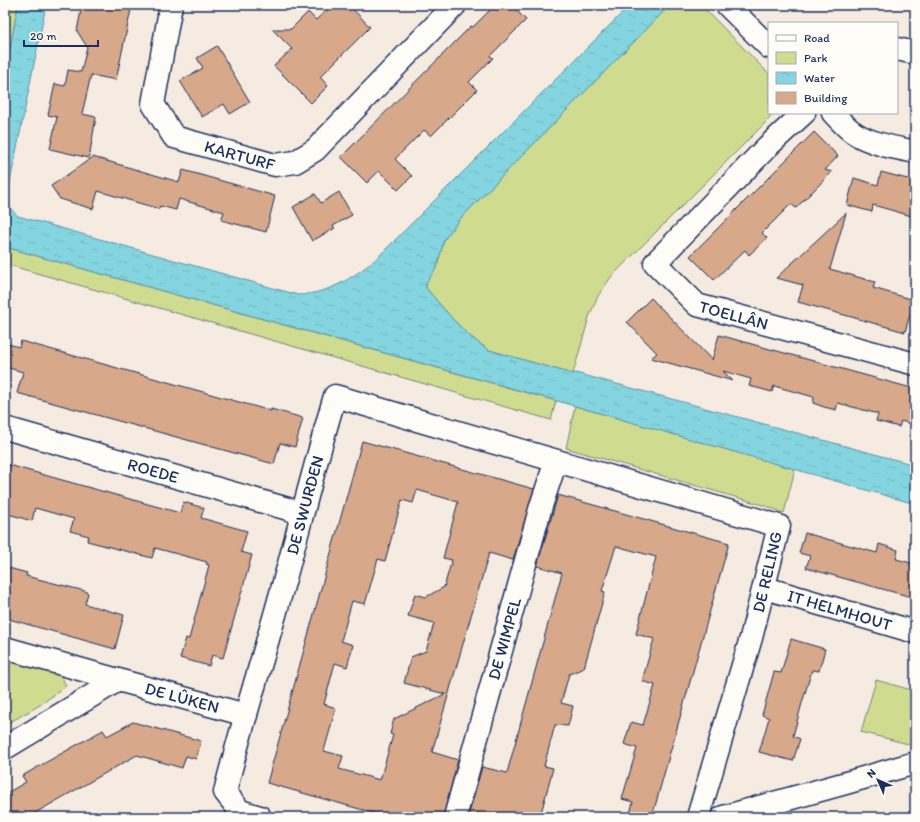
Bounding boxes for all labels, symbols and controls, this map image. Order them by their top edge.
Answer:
scale bar [24,22,98,48]
legend [768,22,898,114]
text: 20 m [30,29,57,43]
text: Road [804,31,830,45]
text: Park [804,51,828,65]
text: Water [804,71,835,85]
text: Building [804,91,848,105]
street label: KARTURF [202,136,277,175]
street label: TOELLÂN [697,296,771,334]
street label: DE SWURDEN [282,453,328,557]
street label: ROEDE [125,454,181,487]
street label: DE RELING [748,529,786,615]
street label: IT HELMHOUT [785,585,895,635]
street label: DE WIMPEL [483,595,525,682]
street label: DE LÛKEN [143,678,222,717]
north arrow [858,760,898,800]
text: N [864,766,879,781]

